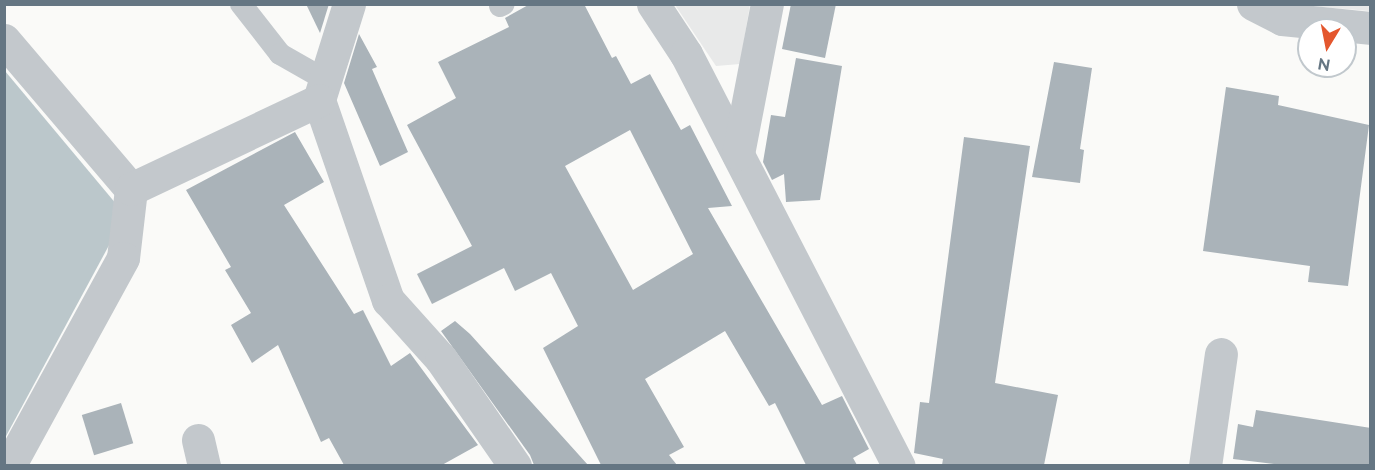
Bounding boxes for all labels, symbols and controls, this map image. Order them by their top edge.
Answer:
north arrow [1297,18,1357,78]
text: N [1316,54,1332,75]

